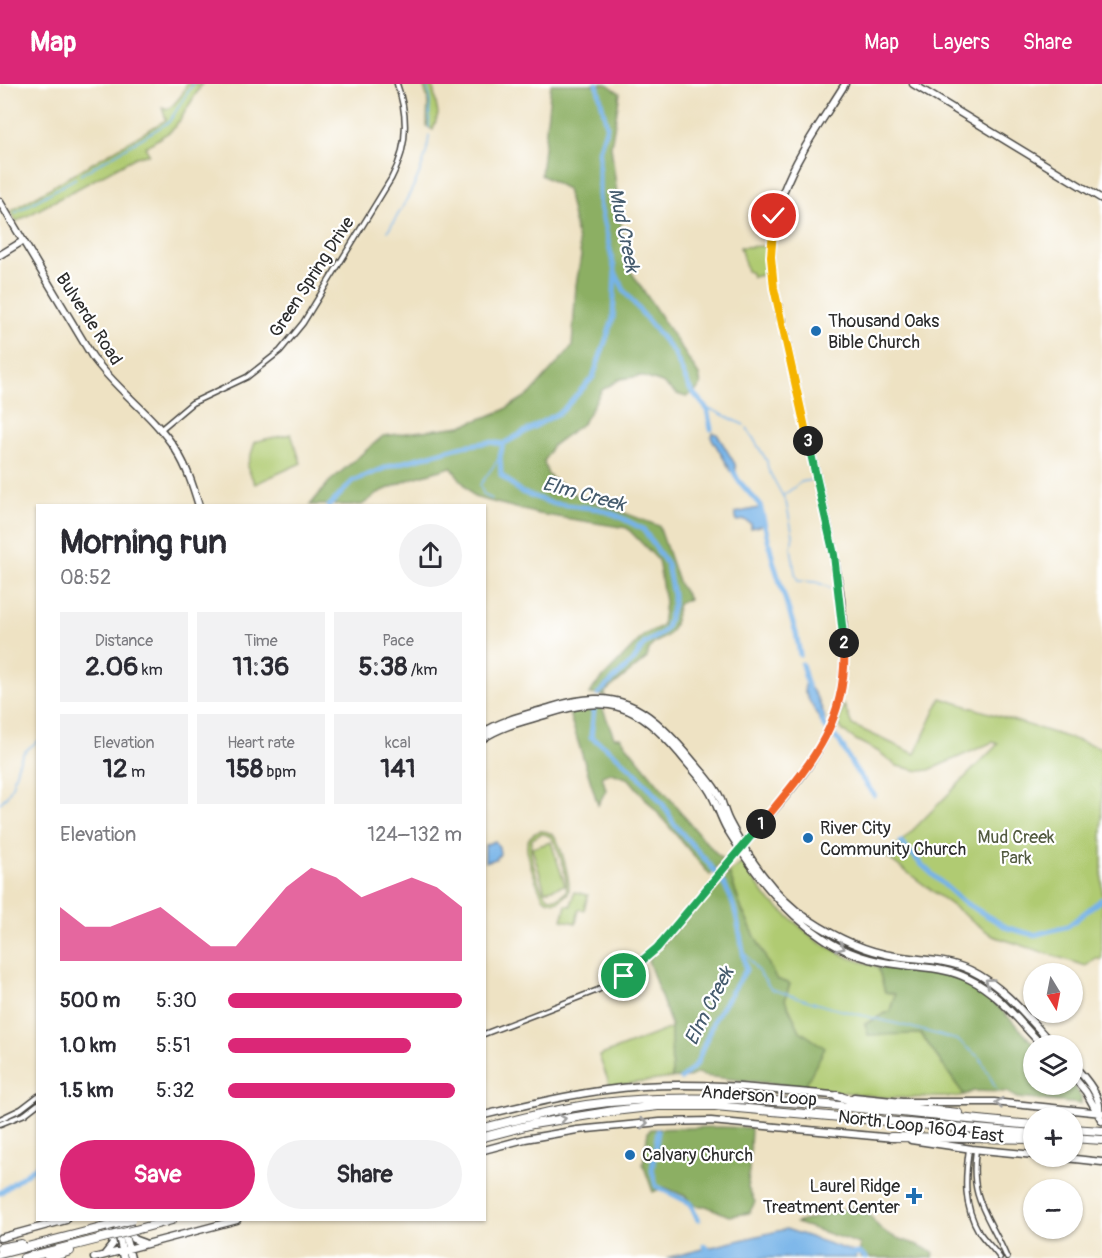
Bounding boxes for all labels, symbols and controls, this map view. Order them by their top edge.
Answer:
text: Map [30,25,76,60]
text: Map [864,29,899,56]
text: Layers [932,29,990,56]
text: Share [1023,29,1072,56]
water label: Mud Creek [603,185,645,276]
pin [748,190,799,241]
icon: check [757,199,790,232]
street label: Green Spring Drive [264,212,360,342]
street label: Bulverde Road [51,268,127,370]
place label: Thousand Oaks Bible Church [828,310,939,354]
marker: Thousand Oaks Bible Church [809,324,823,338]
pin: 3 [793,426,823,456]
text: 3 [804,431,812,451]
water label: Elm Creek [540,471,630,517]
text: Morning run [60,522,227,563]
button: share [399,524,462,587]
text: 08:52 [60,565,111,590]
pin: 2 [829,628,859,658]
text: Distance [95,631,153,651]
text: Time [244,631,278,651]
text: Pace [382,631,414,651]
text: 2 [840,633,848,653]
text: 2.06 [85,651,138,683]
text: 11:36 [233,651,289,683]
text: 5:38 [359,651,407,683]
text: km [138,660,163,680]
text: /km [407,660,437,680]
text: Elevation [94,733,154,753]
text: Heart rate [227,733,295,753]
text: kcal [385,733,411,753]
text: 12 [103,753,128,785]
text: 158 [226,753,263,785]
text: 141 [380,753,416,785]
text: m [128,762,145,782]
text: bpm [263,762,296,782]
pin: 1 [746,809,776,839]
text: 1 [758,814,764,834]
place label: River City Community Church [820,817,966,861]
text: Elevation [60,822,136,847]
text: 124–132 m [367,822,462,847]
park label: Mud Creek Park [977,826,1055,870]
marker: River City Community Church [801,831,815,845]
one-way arrow [834,940,845,952]
pin [598,950,649,1001]
icon: arrive [607,959,640,992]
water label: Elm Creek [679,961,740,1049]
north arrow [1023,963,1083,1023]
map controls [1023,963,1083,1239]
one-way arrow [985,978,996,989]
text: 500 m [60,988,120,1013]
text: 5:30 [156,988,197,1013]
text: 1.0 km [60,1033,116,1058]
text: 5:51 [156,1033,191,1058]
button: layers [1023,1035,1083,1095]
text: 1.5 km [60,1078,113,1103]
text: 5:32 [156,1078,195,1103]
street label: Anderson Loop [700,1080,818,1112]
one-way arrow [994,1097,1003,1110]
street label: North Loop 1604 East [837,1105,1006,1149]
button: + [1023,1107,1083,1167]
one-way arrow [557,1113,567,1125]
one-way arrow [639,1117,648,1130]
button: Save [60,1140,255,1209]
button: Share [267,1140,462,1209]
place label: Calvary Church [642,1144,753,1167]
marker: Calvary Church [623,1148,637,1162]
place label: Laurel Ridge Treatment Center [763,1175,901,1219]
button: − [1023,1179,1083,1239]
marker: Laurel Ridge Treatment Center [905,1187,923,1205]

